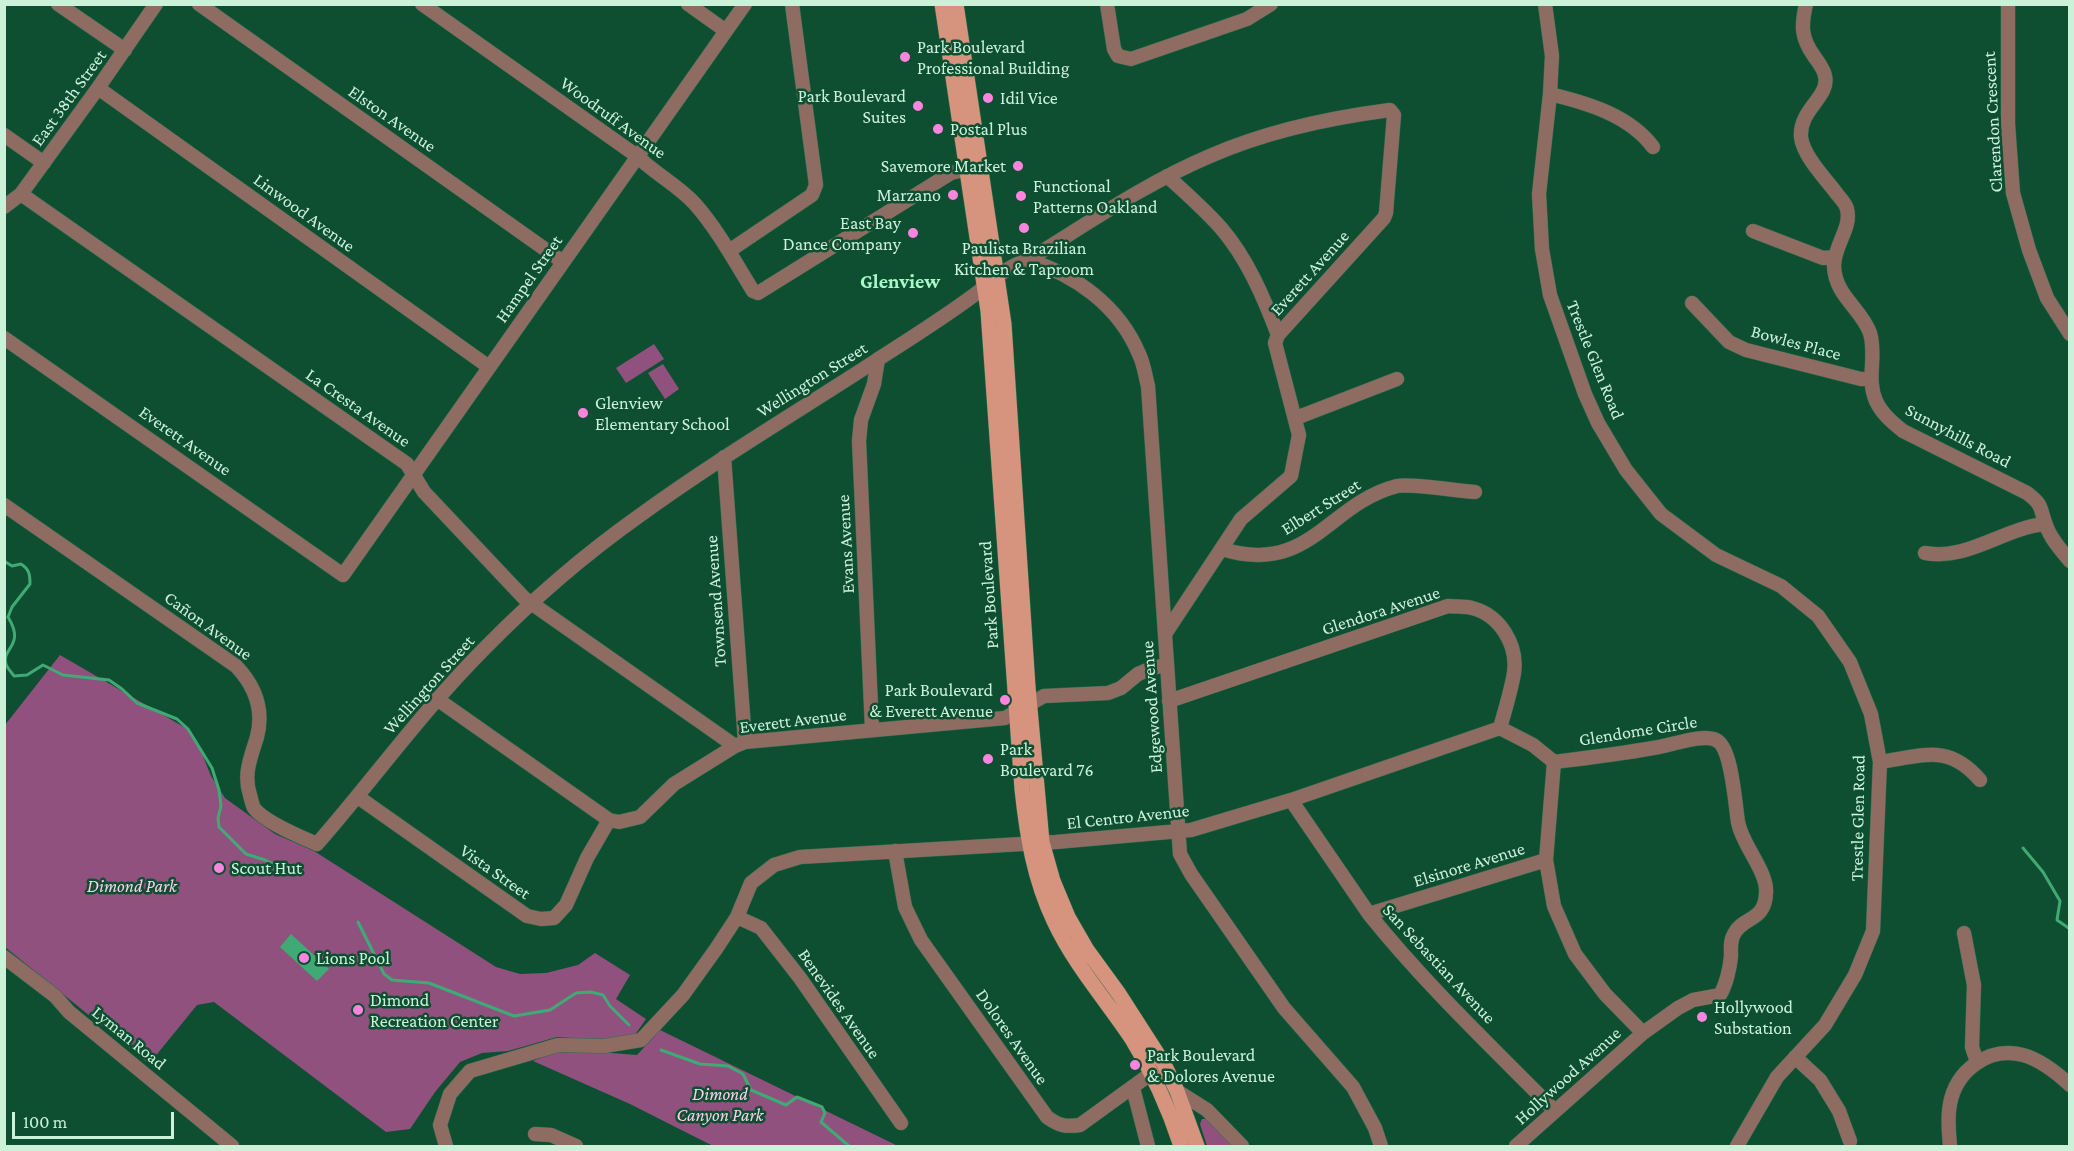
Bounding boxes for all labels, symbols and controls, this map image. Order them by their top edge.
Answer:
place label: Park Boulevard Professional Building [917,36,1069,78]
street label: East 38th Street [27,46,111,150]
marker: Park Boulevard Professional Building [898,50,912,64]
street label: Clarendon Crescent [1979,51,2007,193]
street label: Woodruff Avenue [556,72,670,164]
street label: Elston Avenue [344,81,440,157]
place label: Park Boulevard Suites [798,85,906,128]
place label: Idil Vice [1000,87,1058,109]
marker: Idil Vice [981,91,995,105]
marker: Park Boulevard Suites [911,99,925,113]
place label: Postal Plus [950,118,1027,140]
marker: Postal Plus [931,122,945,136]
place label: Savemore Market [881,155,1006,177]
marker: Savemore Market [1011,159,1025,173]
street label: Linwood Avenue [249,169,359,257]
place label: Functional Patterns Oakland [1033,175,1158,218]
place label: Marzano [877,184,941,206]
marker: Marzano [946,188,960,202]
marker: Functional Patterns Oakland [1014,189,1028,203]
place label: East Bay Dance Company [783,212,901,254]
marker: Paulista Brazilian Kitchen & Taproom [1017,221,1031,235]
marker: East Bay Dance Company [906,226,920,240]
street label: Everett Avenue [1266,226,1354,320]
street label: Hampel Street [491,231,567,327]
place label: Paulista Brazilian Kitchen & Taproom [954,237,1094,280]
district label: Glenview [860,270,940,294]
street label: Trestle Glen Road [1561,297,1629,423]
street label: Bowles Place [1749,321,1843,365]
street label: Wellington Street [753,337,871,423]
street label: La Cresta Avenue [301,364,415,452]
place label: Glenview Elementary School [595,392,730,434]
street label: Sunnyhills Road [1902,399,2014,473]
street label: Everett Avenue [135,401,235,481]
marker: Glenview Elementary School [576,406,590,420]
street label: Elbert Street [1277,474,1365,540]
street label: Evans Avenue [833,494,859,594]
street label: Townsend Avenue [701,535,731,667]
street label: Park Boulevard [974,540,1004,650]
street label: Glendora Avenue [1319,582,1443,640]
street label: Cañon Avenue [160,587,256,665]
street label: Wellington Street [379,631,479,739]
street label: Edgewood Avenue [1137,640,1167,774]
place label: Park Boulevard & Everett Avenue [869,679,993,722]
marker: Park Boulevard & Everett Avenue [998,693,1012,707]
street label: Everett Avenue [738,704,848,738]
street label: Glendome Circle [1577,711,1699,751]
place label: Park Boulevard 76 [1000,738,1094,780]
marker: Park Boulevard 76 [981,752,995,766]
street label: Trestle Glen Road [1846,755,1870,881]
street label: El Centro Avenue [1066,800,1190,834]
street label: Elsinore Avenue [1411,838,1527,892]
street label: Vista Street [455,840,535,904]
place label: Scout Hut [231,857,302,879]
marker: Scout Hut [212,861,226,875]
park label: Dimond Park [87,875,177,897]
street label: San Sebastian Avenue [1378,900,1500,1028]
street label: Benevides Avenue [793,945,885,1063]
place label: Lions Pool [316,947,390,969]
marker: Lions Pool [297,951,311,965]
street label: Dolores Avenue [971,985,1053,1089]
place label: Dimond Recreation Center [370,989,498,1032]
place label: Hollywood Substation [1714,996,1793,1038]
street label: Lyman Road [88,1002,170,1074]
marker: Dimond Recreation Center [351,1003,365,1017]
marker: Hollywood Substation [1695,1010,1709,1024]
street label: Hollywood Avenue [1510,1023,1626,1129]
place label: Park Boulevard & Dolores Avenue [1147,1044,1275,1086]
marker: Park Boulevard & Dolores Avenue [1128,1058,1142,1072]
park label: Dimond Canyon Park [677,1083,763,1126]
scale bar [15,1100,177,1138]
text: 100 m [23,1112,67,1132]

